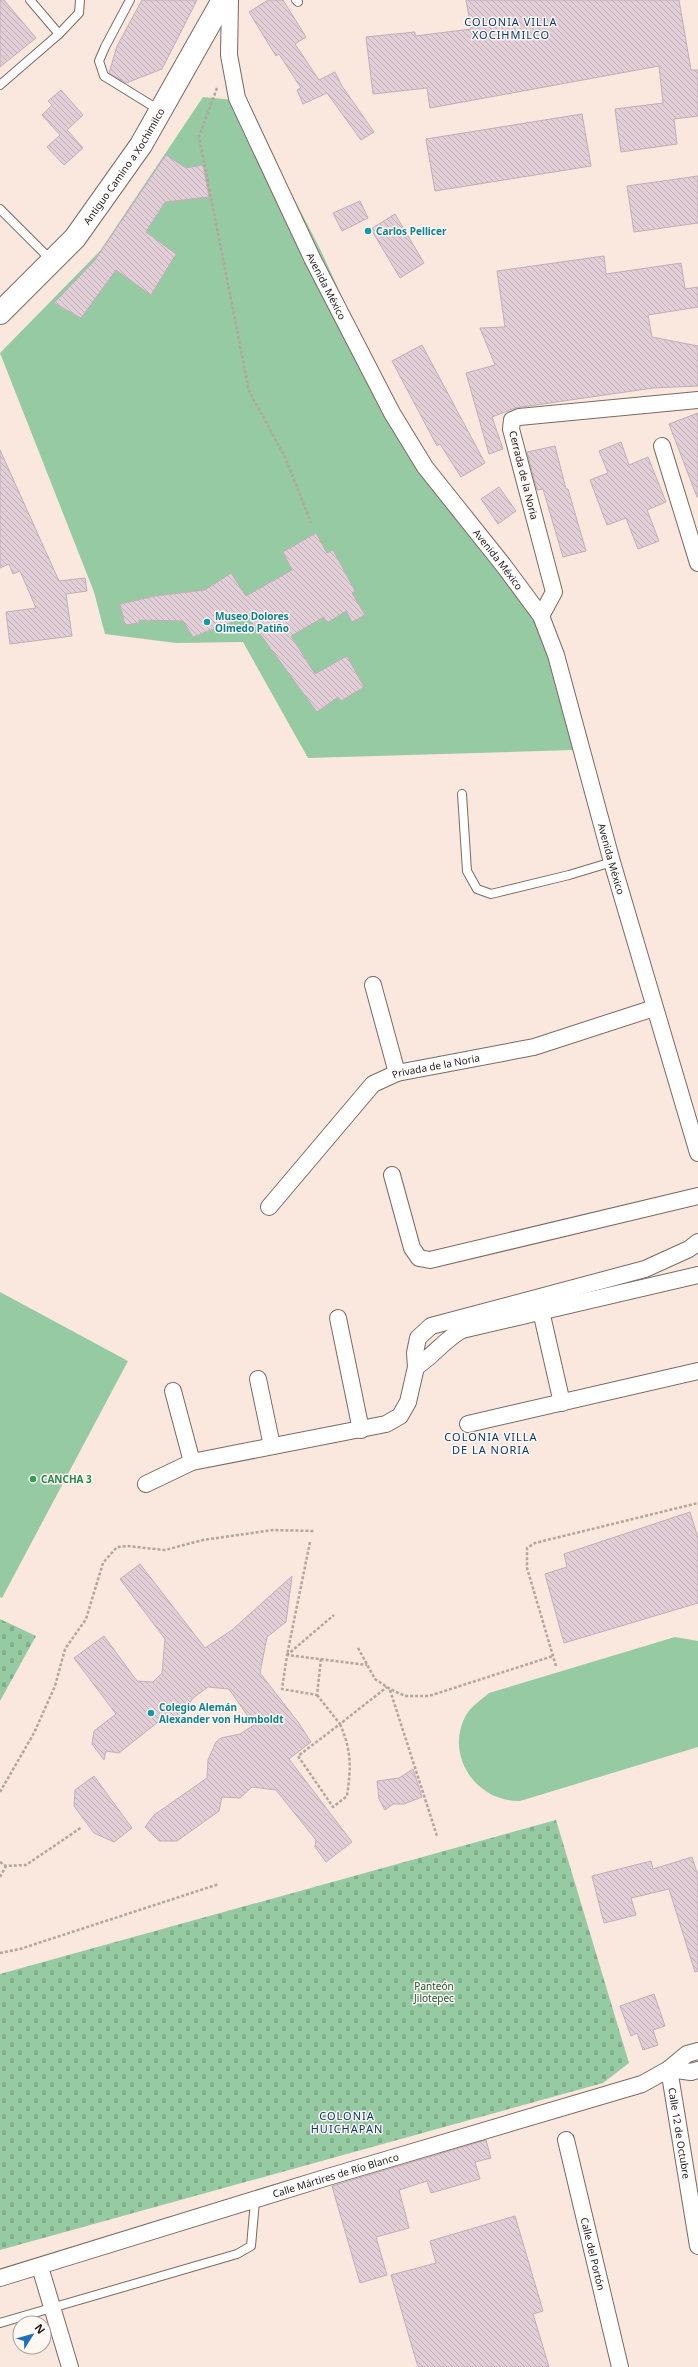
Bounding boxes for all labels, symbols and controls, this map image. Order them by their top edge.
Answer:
district label: COLONIA VILLA XOCIHMILCO [464,14,558,42]
street label: Antiguo Camino a Xochimilco [80,105,168,227]
place label: Carlos Pellicer [376,224,447,238]
marker: Carlos Pellicer [363,226,373,236]
street label: Avenida México [303,250,350,322]
street label: Cerrada de la Noria [506,429,542,521]
street label: Avenida México [470,526,526,593]
place label: Museo Dolores Olmedo Patiño [215,609,289,635]
marker: Museo Dolores Olmedo Patiño [202,617,212,627]
street label: Avenida México [595,822,628,896]
street label: Privada de la Noria [389,1050,481,1081]
district label: COLONIA VILLA DE LA NORIA [444,1429,538,1457]
place label: CANCHA 3 [41,1472,92,1486]
marker: CANCHA 3 [28,1474,38,1484]
place label: Colegio Alemán Alexander von Humboldt [159,1700,284,1726]
marker: Colegio Alemán Alexander von Humboldt [146,1708,156,1718]
park label: Panteón Jilotepec [413,1979,454,2005]
street label: Calle 12 de Octubre [665,2087,694,2180]
district label: COLONIA HUICHAPAN [311,2108,383,2136]
street label: Calle Mártires de Río Blanco [271,2149,400,2201]
street label: Calle del Portón [578,2216,609,2292]
north arrow [12,2315,52,2355]
text: N [32,2321,49,2337]

